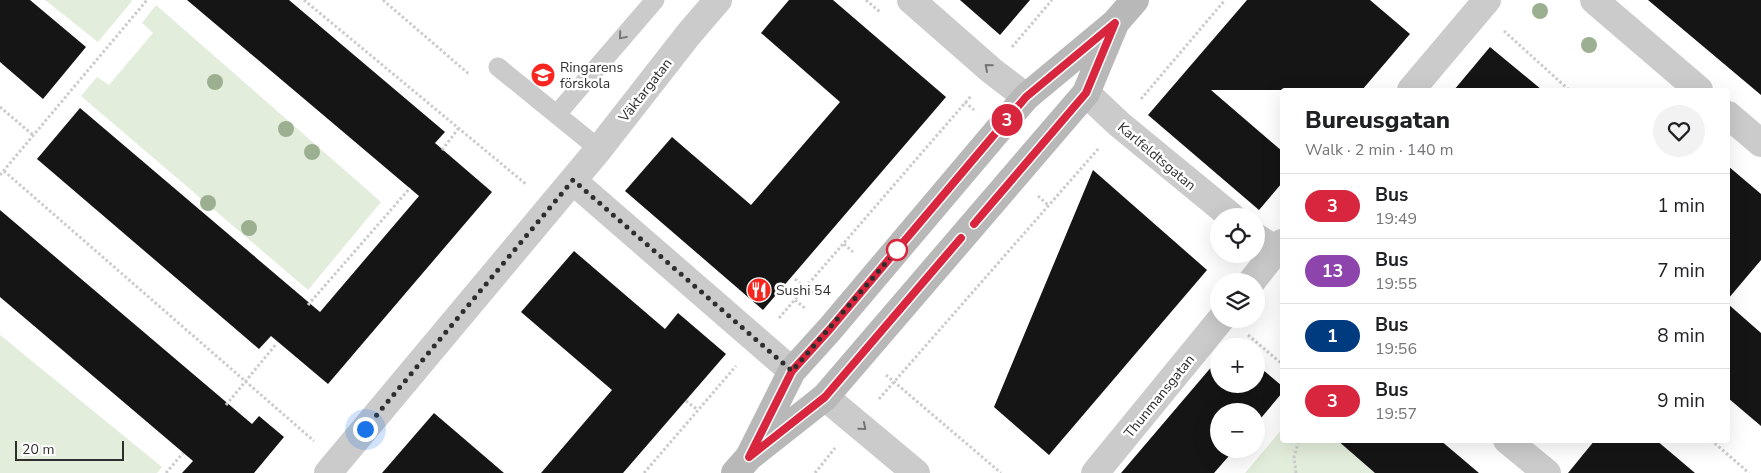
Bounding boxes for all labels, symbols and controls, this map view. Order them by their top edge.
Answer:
one-way arrow [619,30,627,39]
street label: Väktargatan [614,54,676,127]
place label: Ringarens förskola [560,58,624,93]
school or university icon: Ringarens förskola [530,62,556,88]
one-way arrow [984,63,993,72]
line badge: 3 [991,104,1023,136]
text: Bureusgatan [1305,104,1450,136]
button: heart [1653,105,1705,157]
text: 3 [1002,108,1012,132]
street label: Karlfeldtsgatan [1113,118,1200,195]
text: Walk · 2 min · 140 m [1305,139,1453,161]
text: Bus [1375,182,1408,208]
text: 1 min [1657,193,1705,219]
text: 3 [1327,194,1338,218]
map controls [1210,208,1265,458]
button: locate [1210,208,1265,263]
text: 19:49 [1375,208,1417,230]
unlabelled marker [886,239,908,261]
text: Bus [1375,247,1408,273]
text: 7 min [1657,258,1705,284]
text: 13 [1322,259,1343,283]
button: layers [1210,273,1265,328]
text: 19:55 [1375,273,1417,295]
restaurant icon: Sushi 54 [746,277,772,303]
place label: Sushi 54 [776,281,831,300]
text: Bus [1375,312,1408,338]
text: 8 min [1657,323,1705,349]
text: 1 [1327,324,1338,348]
button: + [1210,338,1265,393]
text: 19:56 [1375,338,1417,360]
street label: Thunmansgatan [1120,351,1199,442]
text: Bus [1375,377,1408,403]
text: 9 min [1657,388,1705,414]
text: 3 [1327,389,1338,413]
button: − [1210,403,1265,458]
text: 19:57 [1375,403,1417,425]
your location [353,417,378,442]
one-way arrow [857,422,866,430]
scale bar [15,438,124,461]
text: 20 m [22,440,54,459]

